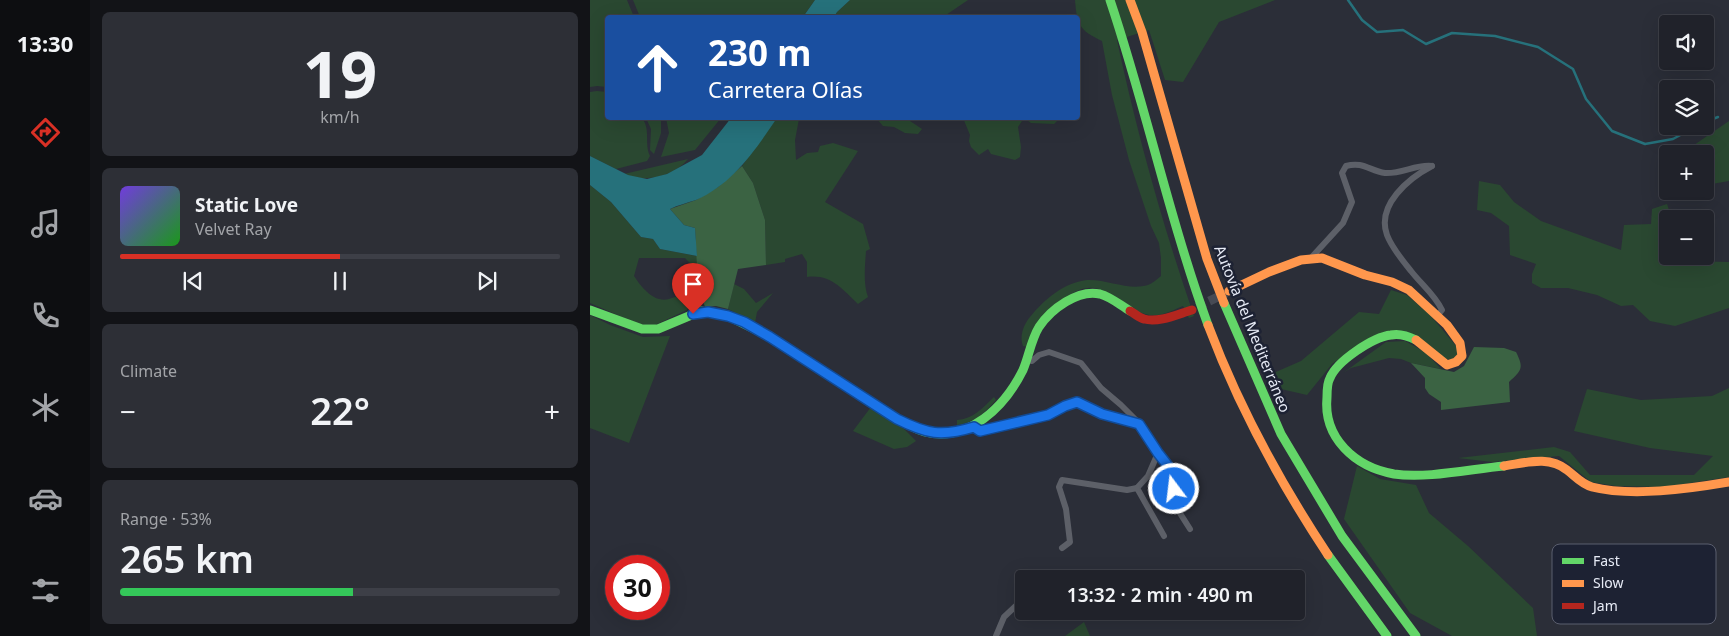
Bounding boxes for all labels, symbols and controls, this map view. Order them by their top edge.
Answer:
map controls [1659,15,1714,265]
button: sound [1659,15,1714,70]
text: 13:30 [17,28,73,58]
text: 19 [303,29,377,117]
text: 230 m [708,29,811,76]
icon: ahead [625,35,690,100]
text: Carretera Olías [708,74,863,104]
button: layers [1659,80,1714,135]
text: km/h [320,106,360,128]
icon: directions [28,115,63,150]
button: + [1659,145,1714,200]
text: Static Love [195,192,298,218]
icon: music [28,206,63,241]
button: − [1659,210,1714,265]
text: Velvet Ray [195,218,272,240]
street label: Autovía del Mediterráneo [1210,242,1296,415]
pin [672,263,714,314]
icon: previous [179,267,207,295]
icon: pause [326,267,354,295]
icon: next [473,267,501,295]
icon: arrive [679,270,707,298]
icon: phone [28,298,63,333]
text: Climate [120,360,177,382]
text: 22° [310,384,370,436]
icon: climate [28,390,63,425]
text: − [120,392,136,430]
text: + [544,392,560,430]
position arrow [1147,462,1199,514]
icon: car [28,481,63,516]
text: Range · 53% [120,508,212,530]
text: 265 km [120,532,254,584]
legend [1552,544,1716,624]
text: Fast [1593,551,1620,570]
speed limit sign: 30 [605,555,670,620]
icon: filters [28,573,63,608]
text: Slow [1593,573,1624,592]
text: 13:32 · 2 min · 490 m [1067,582,1253,608]
text: Jam [1591,596,1618,615]

